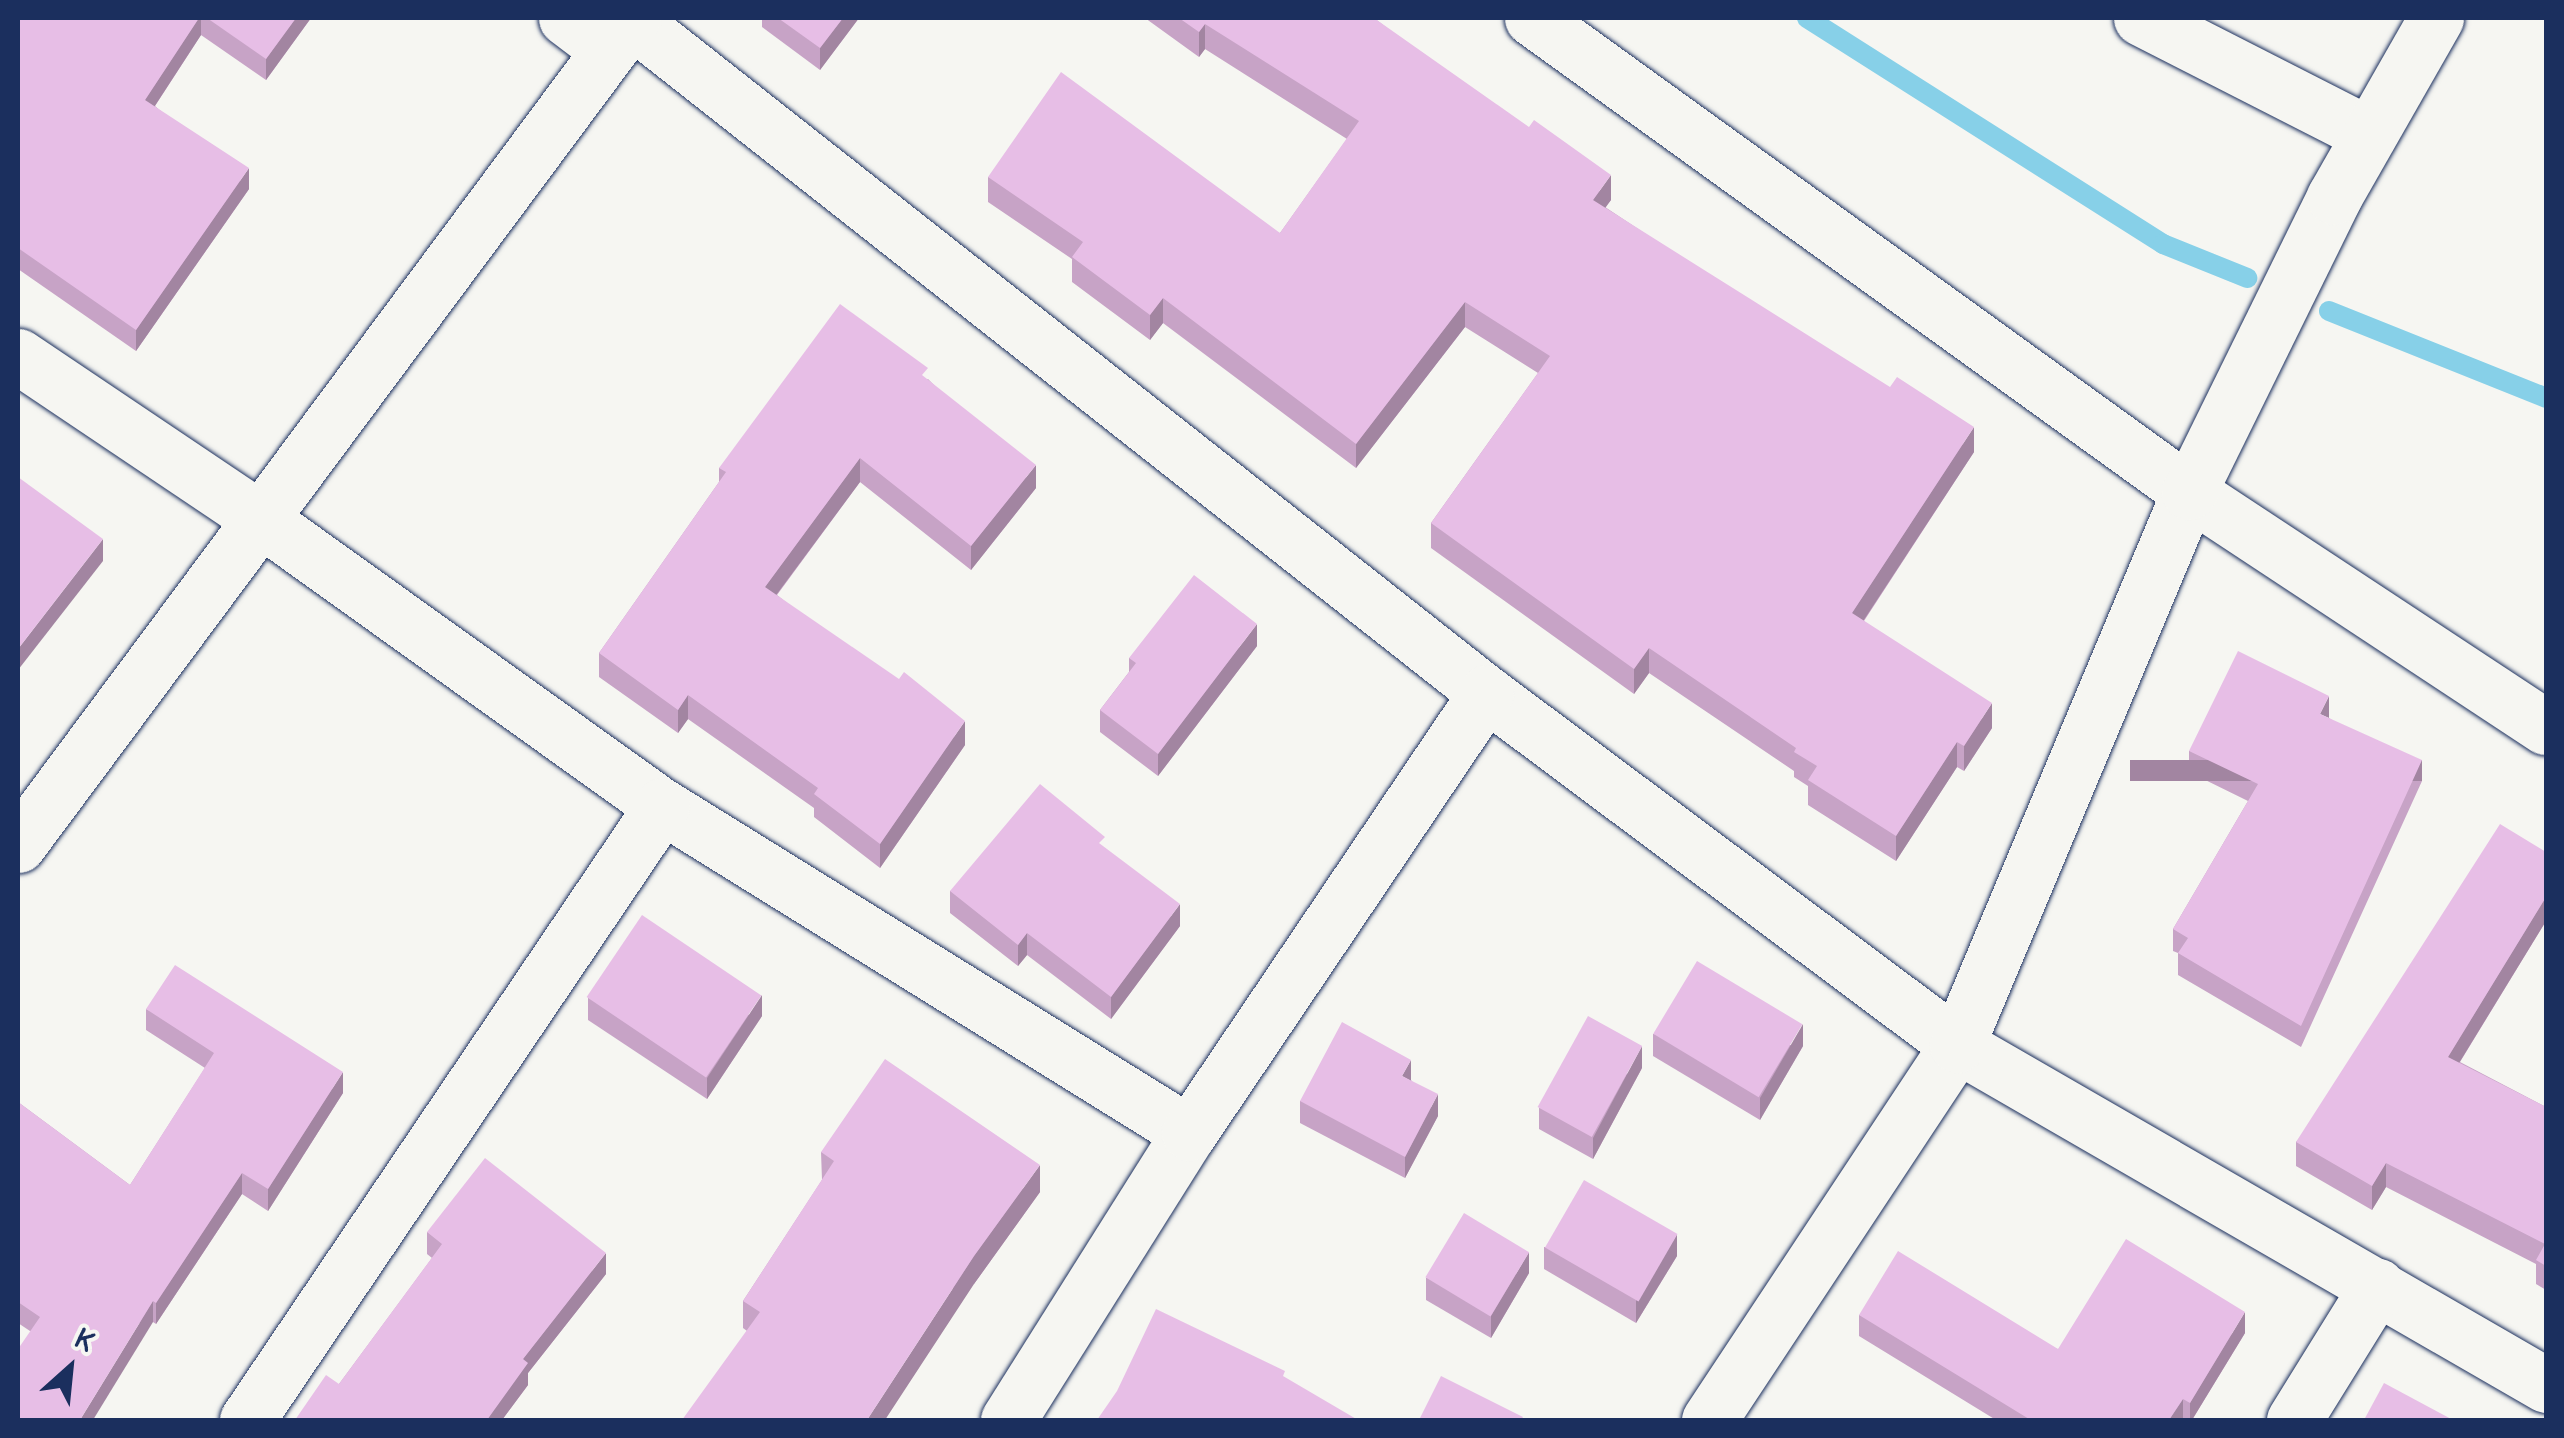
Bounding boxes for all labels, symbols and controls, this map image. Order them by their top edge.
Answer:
north arrow [20,1318,120,1418]
text: K [68,1321,99,1360]

